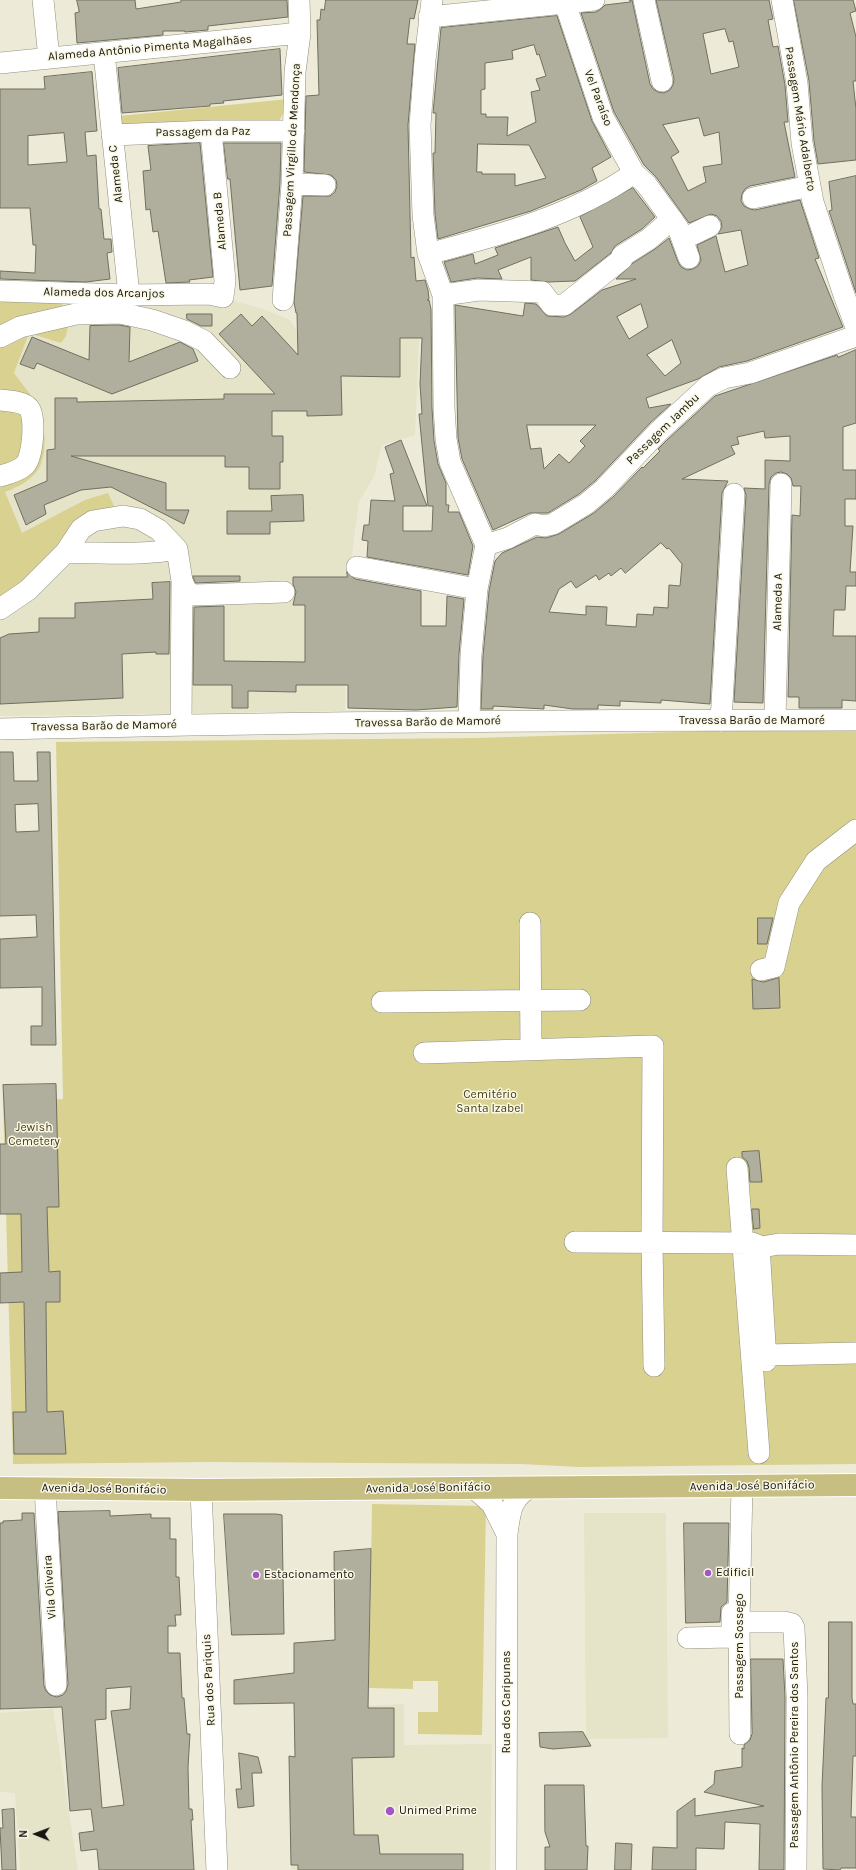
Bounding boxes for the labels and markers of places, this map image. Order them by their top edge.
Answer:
place label: Edificil [716,1566,754,1580]
place label: Estacionamento [264,1568,354,1582]
marker: Edificil [703,1568,713,1578]
marker: Estacionamento [251,1570,261,1580]
place label: Unimed Prime [399,1804,477,1818]
marker: Unimed Prime [384,1805,396,1817]

